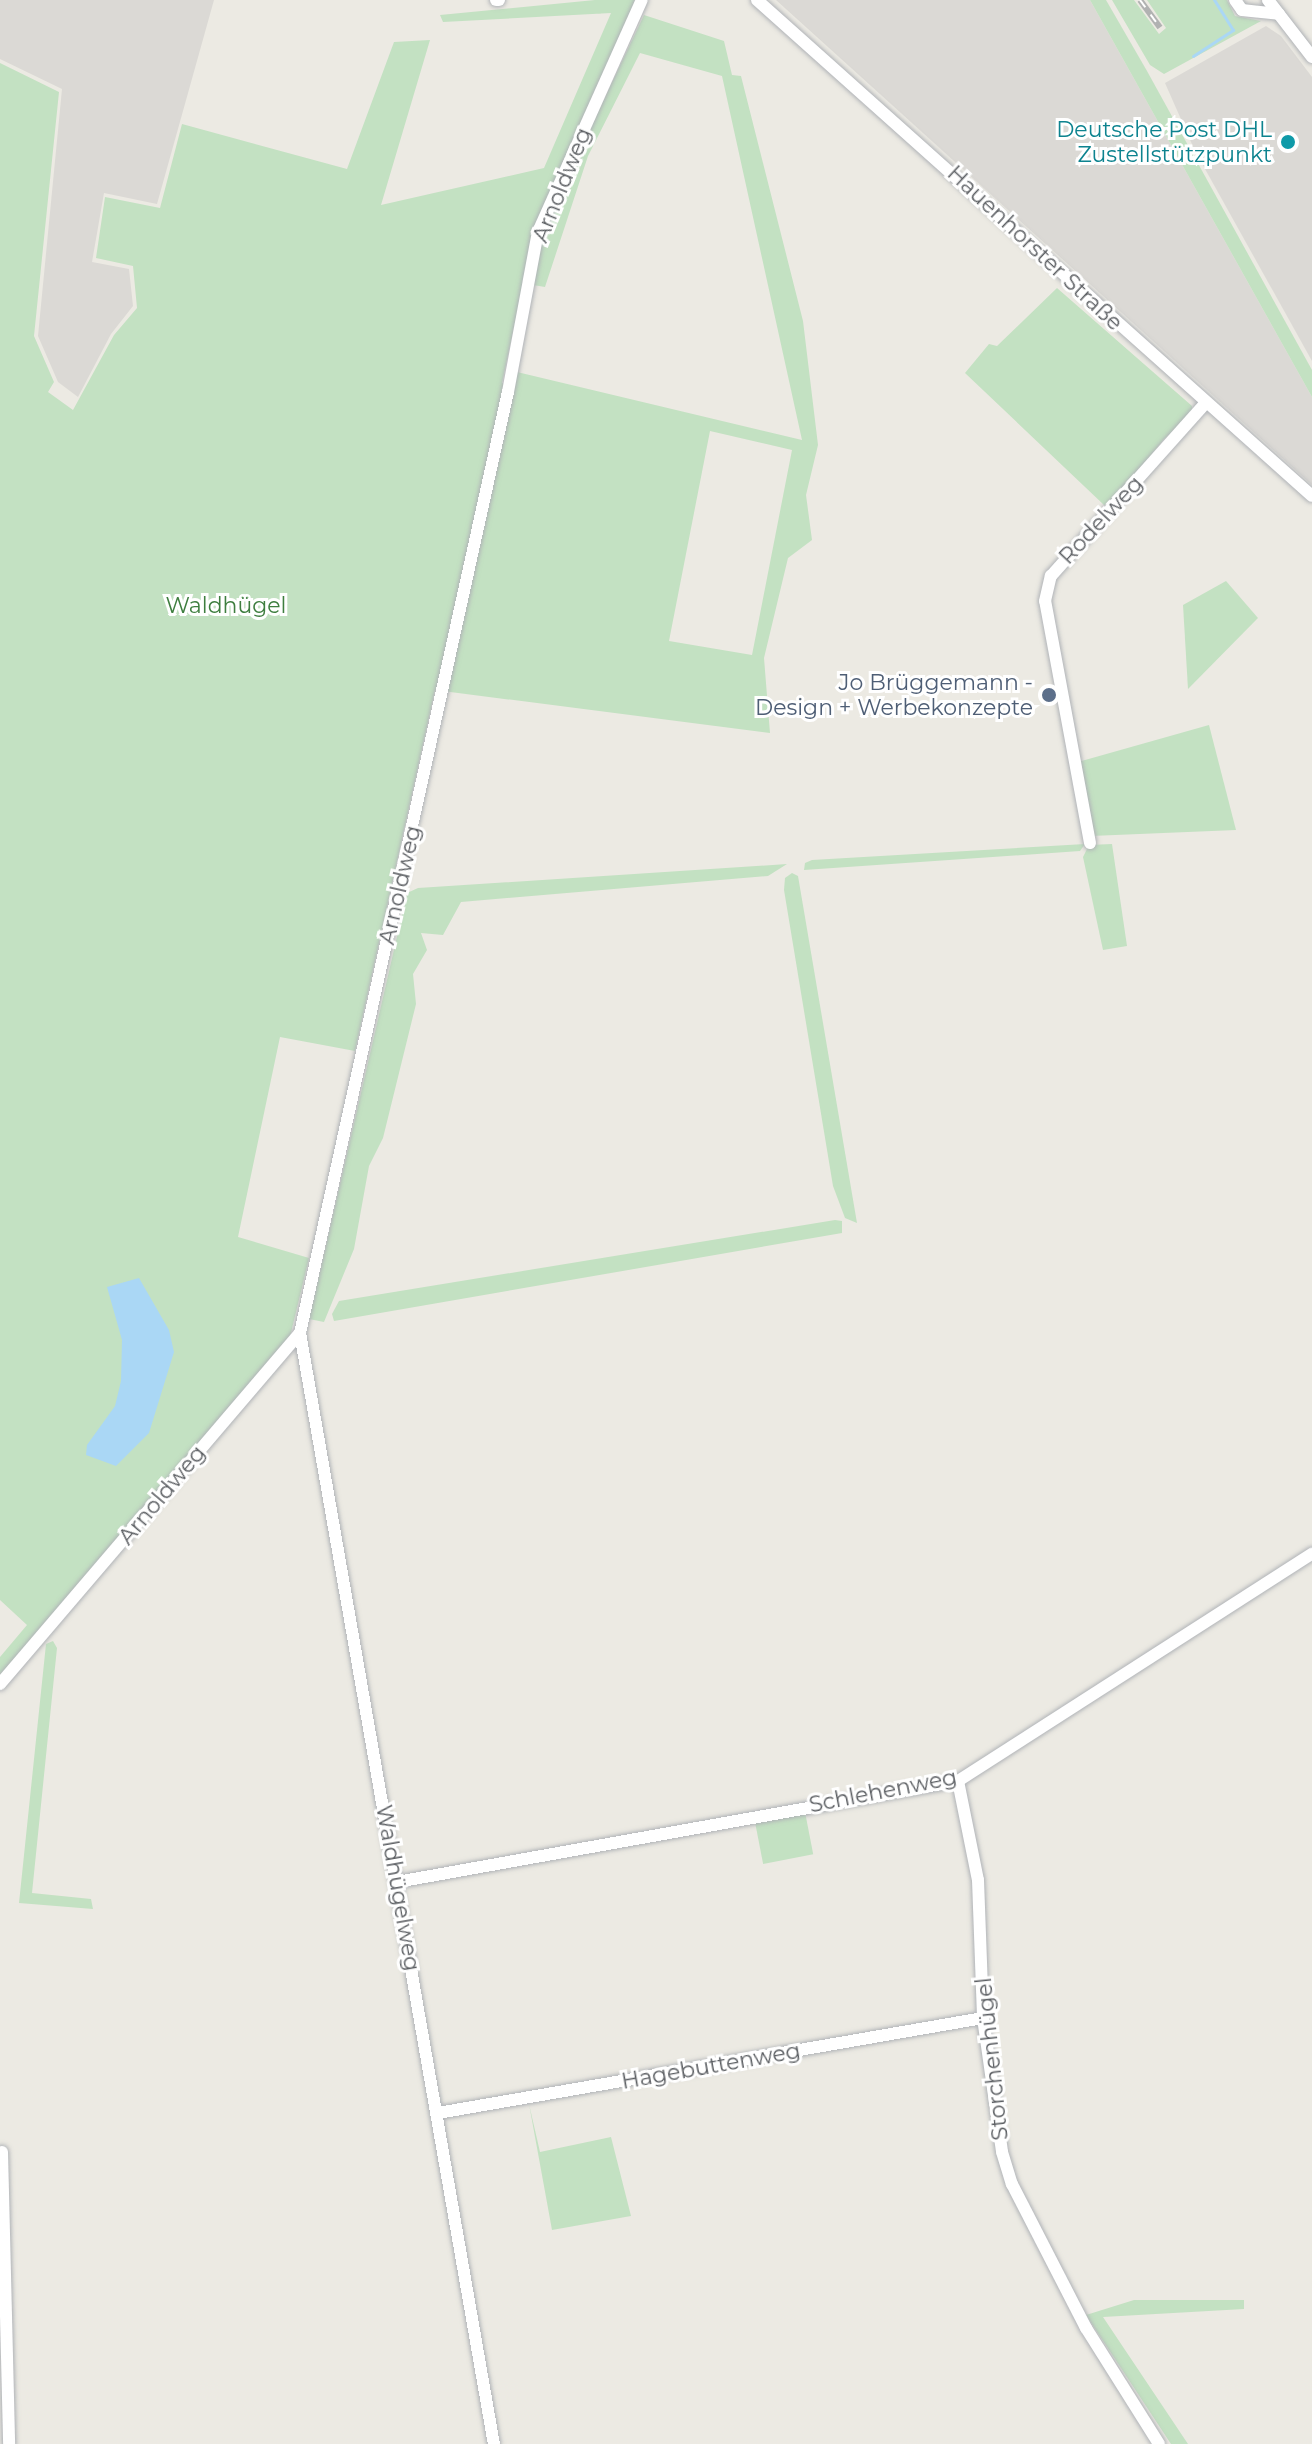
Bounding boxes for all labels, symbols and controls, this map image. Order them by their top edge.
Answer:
place label: Deutsche Post DHL Zustellstützpunkt [1056,116,1272,168]
street label: Arnoldweg [527,124,597,246]
marker: Deutsche Post DHL Zustellstützpunkt [1279,133,1297,151]
street label: Hauenhorster Straße [942,160,1128,336]
street label: Rodelweg [1053,470,1149,570]
park label: Waldhügel [166,593,286,619]
place label: Jo Brüggemann - Design + Werbekonzepte [755,669,1033,720]
marker: Jo Brüggemann - Design + Werbekonzepte [1040,686,1058,704]
street label: Arnoldweg [373,823,427,947]
street label: Arnoldweg [113,1440,211,1550]
street label: Schlehenweg [807,1764,959,1818]
street label: Waldhügelweg [370,1803,426,1973]
street label: Storchenhügel [970,1976,1014,2142]
street label: Hagebuttenweg [619,2037,803,2095]

